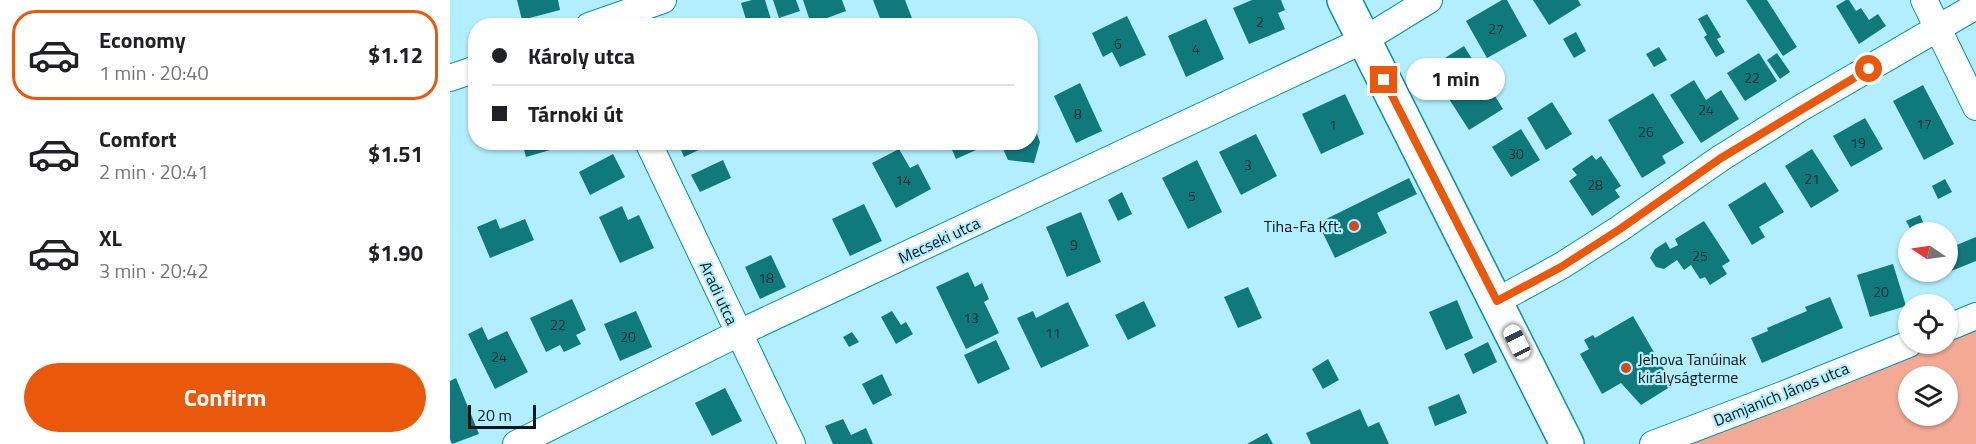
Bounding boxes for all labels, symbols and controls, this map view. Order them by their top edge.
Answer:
house number: 2 [1256,11,1264,32]
house number: 27 [1488,18,1504,39]
text: Economy [99,23,186,57]
icon: car [27,28,81,82]
house number: 6 [1114,33,1122,54]
text: $1.12 [368,38,423,72]
house number: 4 [1192,38,1200,59]
text: Károly utca [528,39,635,73]
route start [1855,55,1882,82]
text: 1 min · 20:40 [99,57,209,88]
callout: 1 min [1405,59,1504,101]
text: 1 min [1431,63,1480,94]
route end [1370,66,1397,93]
house number: 22 [1744,67,1760,88]
text: Tárnoki út [528,97,623,131]
house number: 24 [1698,99,1714,120]
house number: 8 [1074,103,1082,124]
house number: 17 [1916,113,1932,134]
house number: 1 [1329,114,1337,135]
house number: 26 [1638,121,1654,142]
text: Comfort [99,122,177,156]
icon: car [27,127,81,181]
house number: 19 [1850,132,1866,153]
text: $1.51 [368,137,423,171]
house number: 30 [1508,143,1524,164]
house number: 3 [1244,154,1252,175]
text: 2 min · 20:41 [99,156,209,187]
house number: 21 [1804,168,1820,189]
house number: 14 [895,169,911,190]
house number: 28 [1587,174,1603,195]
house number: 5 [1188,185,1196,206]
street label: Mecseki utca [894,211,984,269]
place label: Tiha-Fa Kft. [1264,214,1342,238]
marker: Tiha-Fa Kft. [1347,219,1361,233]
text: XL [99,221,122,255]
north arrow [1898,222,1958,282]
map controls [1898,222,1958,426]
icon: car [27,226,81,280]
house number: 9 [1070,234,1078,255]
text: $1.90 [368,236,423,270]
house number: 25 [1692,245,1708,266]
text: 3 min · 20:42 [99,255,209,286]
street label: Aradi utca [694,257,744,329]
house number: 18 [758,267,774,288]
house number: 20 [1873,281,1889,302]
button: locate [1898,294,1958,354]
house number: 13 [963,307,979,328]
house number: 22 [550,314,566,335]
house number: 11 [1045,322,1061,343]
car [1501,322,1533,362]
house number: 20 [620,326,636,347]
house number: 24 [491,346,507,367]
place label: Jehova Tanúinak királyságterme [1638,347,1747,389]
street label: Damjanich János utca [1710,356,1852,432]
marker: Jehova Tanúinak királyságterme [1619,361,1633,375]
button: Confirm [24,363,426,432]
button: layers [1898,366,1958,426]
scale bar [468,402,536,430]
text: 20 m [477,403,512,427]

